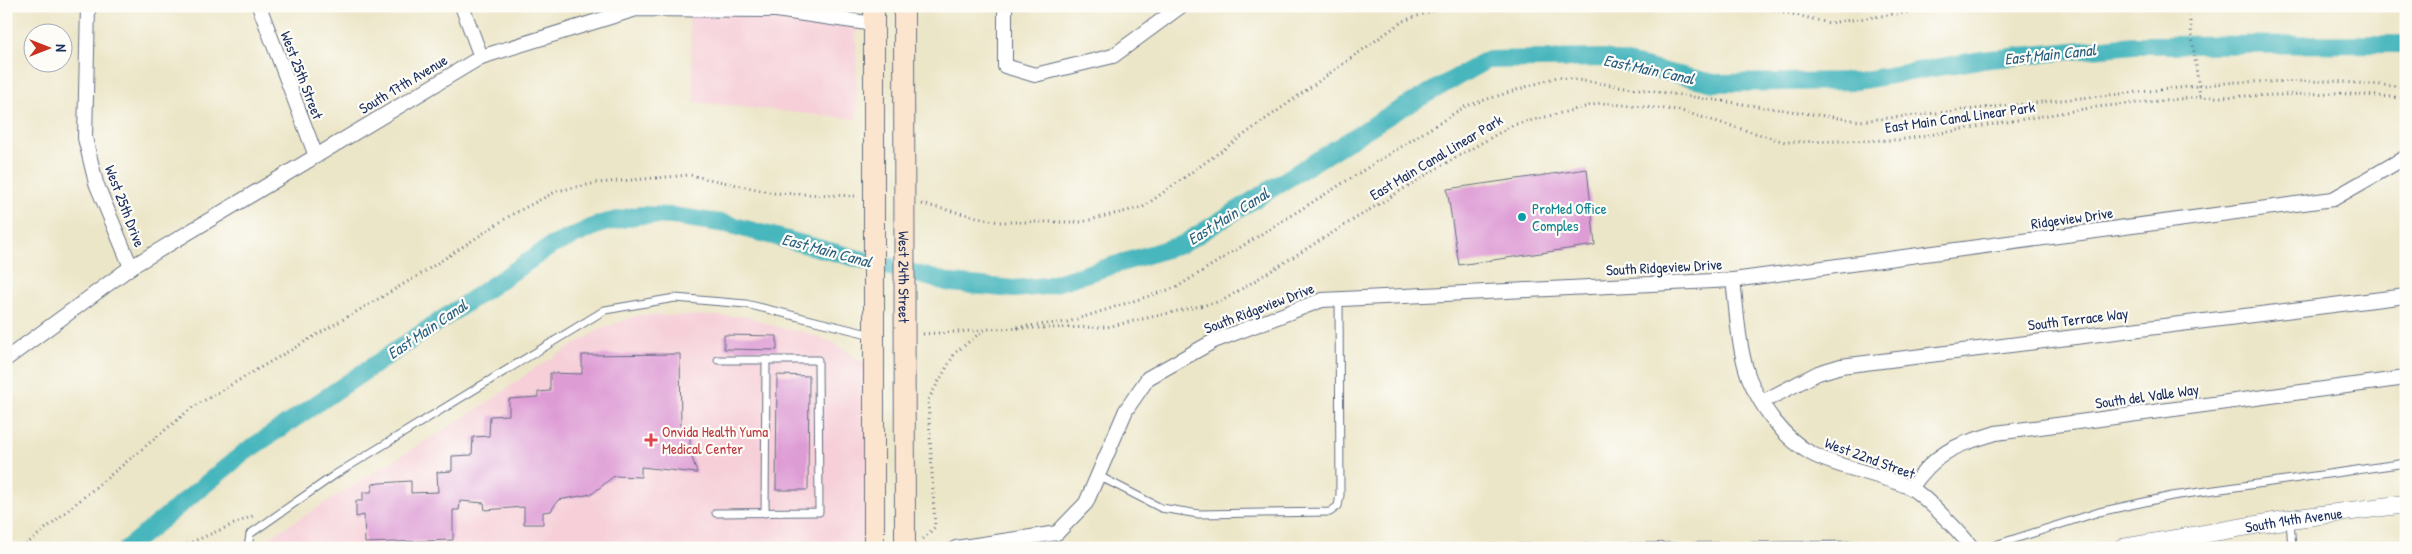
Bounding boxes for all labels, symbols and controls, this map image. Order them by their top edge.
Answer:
north arrow [22,22,72,72]
street label: West 25th Street [276,28,329,123]
water label: East Main Canal [2003,38,2098,70]
text: N [52,44,71,52]
street label: South 17th Avenue [355,49,451,119]
water label: East Main Canal [1602,49,1697,89]
street label: East Main Canal Linear Park [1884,96,2036,138]
street label: East Main Canal Linear Park [1366,109,1506,205]
street label: West 25th Drive [100,162,150,250]
water label: East Main Canal [1183,182,1273,250]
place label: ProMed Office Comples [1532,198,1607,236]
street label: Ridgeview Drive [2030,202,2114,234]
marker: ProMed Office Comples [1516,211,1528,223]
water label: East Main Canal [780,227,875,273]
street label: West 24th Street [894,231,915,324]
street label: South Ridgeview Drive [1605,253,1723,281]
street label: South Ridgeview Drive [1201,277,1317,339]
water label: East Main Canal [383,294,472,364]
street label: South Terrace Way [2027,302,2129,336]
street label: South del Valle Way [2094,378,2200,414]
place label: Onvida Health Yuma Medical Center [662,421,768,459]
street label: West 22nd Street [1822,432,1919,484]
marker: Onvida Health Yuma Medical Center [644,433,658,447]
street label: South 14th Avenue [2243,502,2343,537]

